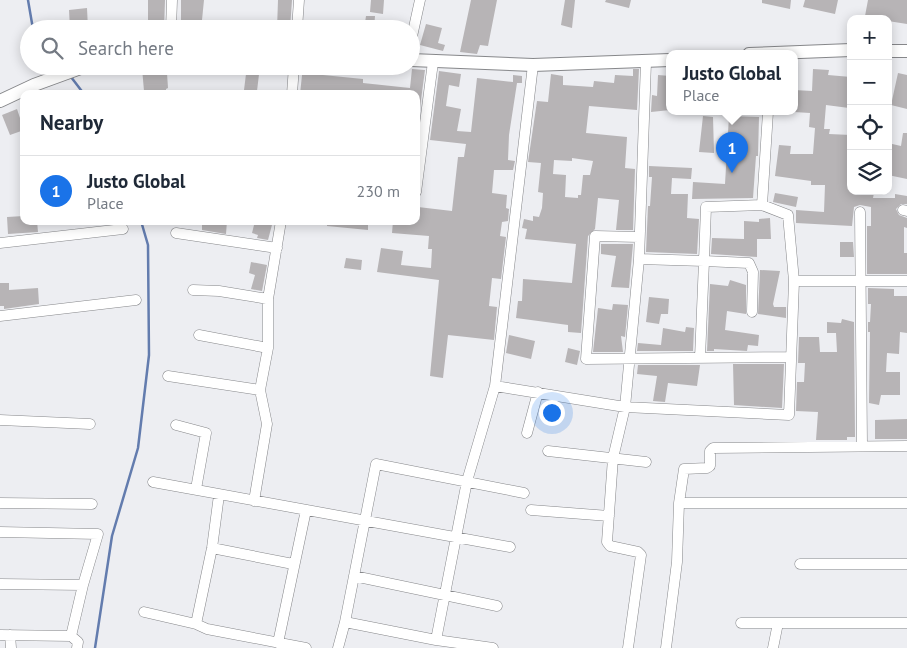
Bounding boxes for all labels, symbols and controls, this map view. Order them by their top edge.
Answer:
map controls [847,15,892,195]
button: + [847,15,892,60]
search box [20,20,420,75]
icon: search [38,34,66,62]
text: Search here [78,36,174,60]
popup [666,50,798,115]
button: − [847,60,892,105]
text: Justo Global [683,61,781,85]
text: Place [683,85,719,105]
button: locate [847,105,892,150]
text: Nearby [40,109,103,136]
pin: 1 [716,132,748,173]
button: layers [847,150,892,195]
text: Justo Global [87,169,185,193]
text: 1 [51,181,61,201]
text: 230 m [357,181,400,201]
text: Place [87,193,124,213]
your location [539,400,565,426]

